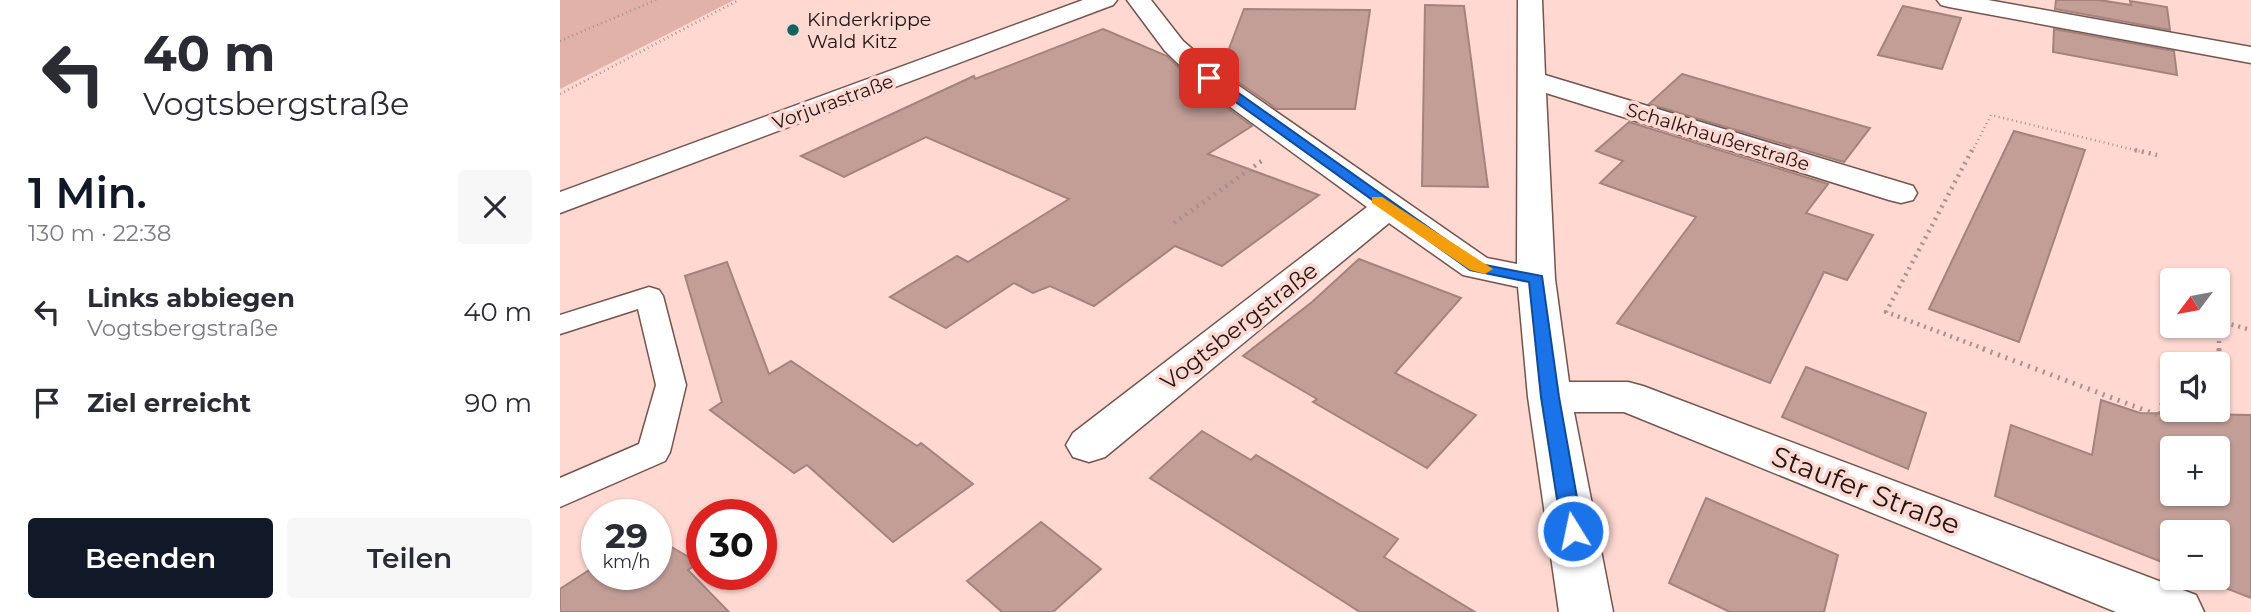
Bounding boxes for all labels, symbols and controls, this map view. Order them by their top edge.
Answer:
place label: Kinderkrippe Wald Kitz [807,8,931,53]
marker: Kinderkrippe Wald Kitz [785,22,801,38]
text: 40 m [143,24,275,83]
icon: left [28,28,119,119]
pin [1179,48,1239,108]
icon: arrive [1190,59,1228,97]
street label: Vorjurastraße [769,69,897,135]
text: Vogtsbergstraße [143,84,409,123]
street label: Schalkhaußerstraße [1624,98,1812,176]
text: 1 Min. [28,167,147,219]
button: close [458,170,532,244]
text: 130 m · 22:38 [28,219,171,247]
street label: Vogtsbergstraße [1155,256,1323,396]
north arrow [2160,268,2230,338]
map controls [2160,268,2230,590]
text: Links abbiegen [87,282,295,314]
icon: left [28,293,66,331]
text: 40 m [463,296,532,328]
text: Vogtsbergstraße [87,314,278,342]
button: sound [2160,352,2230,422]
icon: arrive [28,384,66,422]
text: Ziel erreicht [87,387,251,419]
text: 90 m [465,387,532,419]
button: + [2160,436,2230,506]
street label: Staufer Straße [1767,438,1965,542]
position arrow [1536,494,1610,568]
speed limit sign: 30 [686,499,777,590]
text: 29 [605,514,648,557]
button: Beenden [28,518,273,598]
button: Teilen [287,518,532,598]
button: − [2160,520,2230,590]
text: km/h [602,551,651,573]

